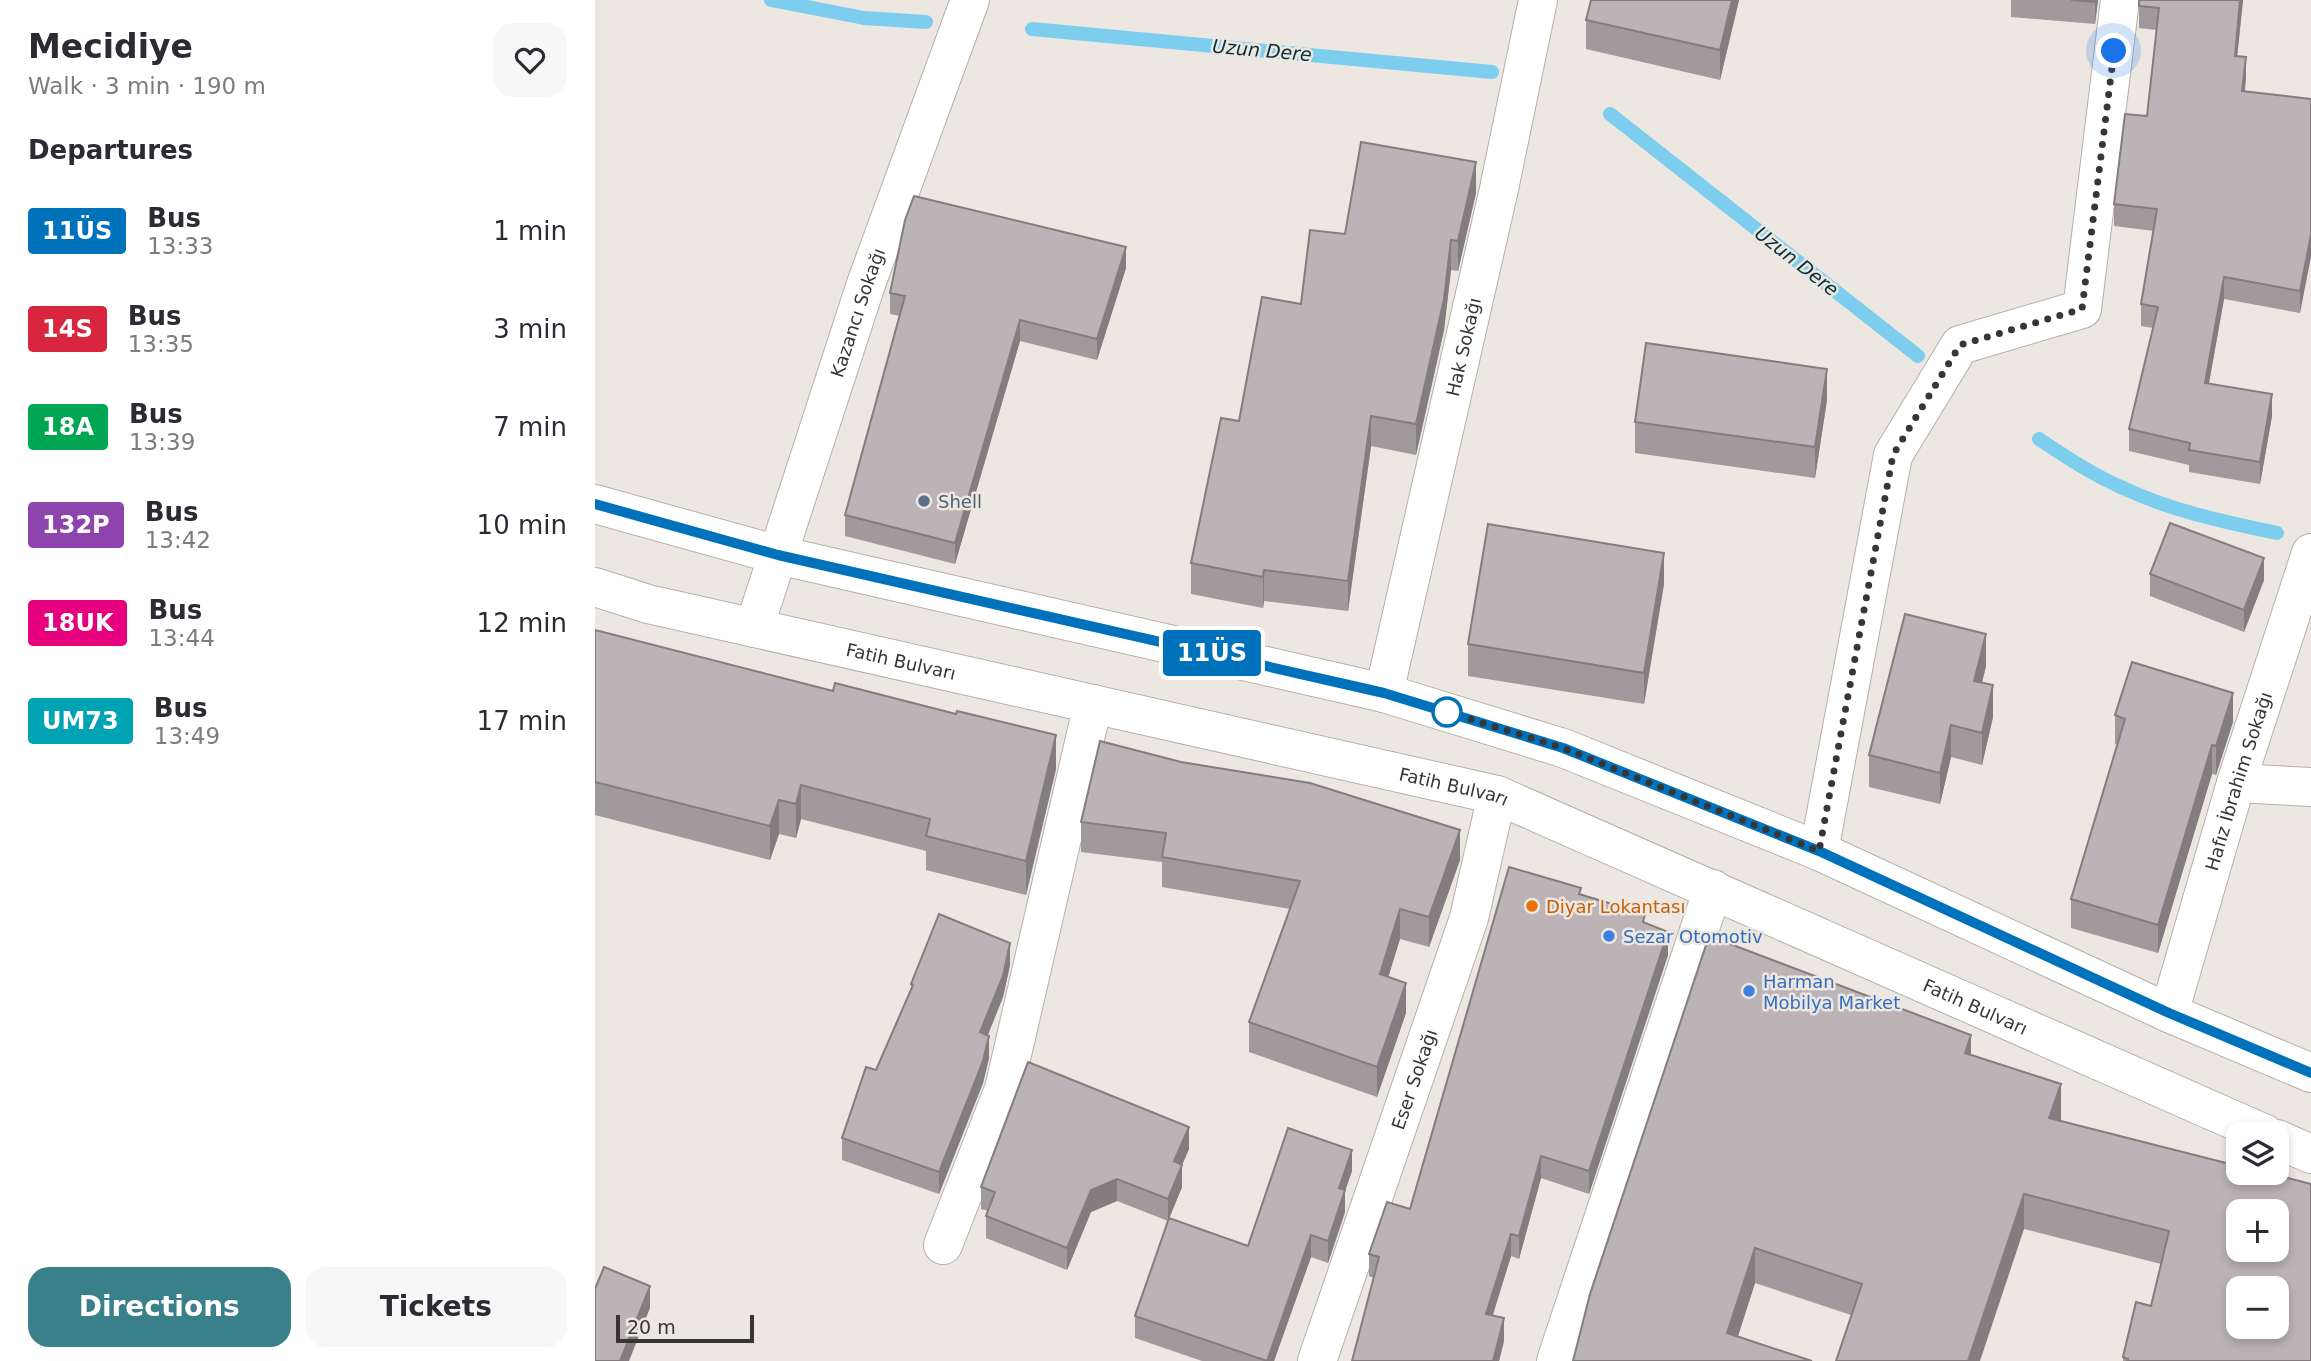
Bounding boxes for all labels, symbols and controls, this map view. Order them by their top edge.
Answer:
button: heart [493,23,567,97]
text: Mecidiye [28,27,193,66]
your location [2096,33,2131,68]
water label: Uzun Dere [1211,35,1313,65]
text: Walk · 3 min · 190 m [28,73,266,99]
text: Departures [28,135,193,165]
text: Bus [147,203,201,233]
text: 1 min [493,216,567,246]
text: 11ÜS [42,217,112,245]
water label: Uzun Dere [1751,222,1843,300]
text: 13:33 [147,233,213,259]
street label: Kazancı Sokağı [826,245,889,380]
street label: Hak Sokağı [1442,295,1484,398]
text: Bus [128,301,182,331]
text: 3 min [493,314,567,344]
text: 14S [42,315,93,343]
text: 13:35 [128,331,194,357]
text: Bus [129,399,183,429]
text: 7 min [493,412,567,442]
text: 18A [42,413,94,441]
text: 13:39 [129,429,195,455]
place label: Shell [938,491,982,512]
marker: Shell [916,493,932,509]
text: Bus [145,497,199,527]
text: 10 min [477,510,567,540]
text: 132P [42,511,110,539]
text: 13:42 [145,527,211,553]
text: Bus [148,595,202,625]
text: 12 min [477,608,567,638]
text: 18UK [42,609,113,637]
text: 13:44 [148,625,215,651]
line badge: 11ÜS [1163,630,1261,676]
street label: Fatih Bulvarı [844,638,958,683]
text: 11ÜS [1177,639,1247,667]
street label: Hafız İbrahim Sokağı [2201,689,2276,873]
text: Bus [154,693,208,723]
unlabelled marker [1432,697,1462,727]
text: 17 min [477,706,567,736]
text: UM73 [42,707,119,735]
text: 13:49 [154,723,220,749]
street label: Fatih Bulvarı [1397,763,1512,809]
place label: Diyar Lokantası [1546,896,1685,917]
marker: Diyar Lokantası [1524,898,1540,914]
place label: Sezar Otomotiv [1623,926,1763,947]
marker: Sezar Otomotiv [1601,928,1617,944]
place label: Harman Mobilya Market [1763,971,1900,1013]
street label: Fatih Bulvarı [1920,974,2031,1038]
marker: Harman Mobilya Market [1741,983,1757,999]
street label: Eser Sokağı [1387,1026,1441,1132]
map controls [2226,1122,2289,1339]
button: layers [2226,1122,2289,1185]
button: + [2226,1199,2289,1262]
button: Directions [28,1267,291,1347]
button: Tickets [305,1267,567,1347]
button: − [2226,1276,2289,1339]
scale bar [616,1312,754,1344]
text: 20 m [627,1316,676,1338]

